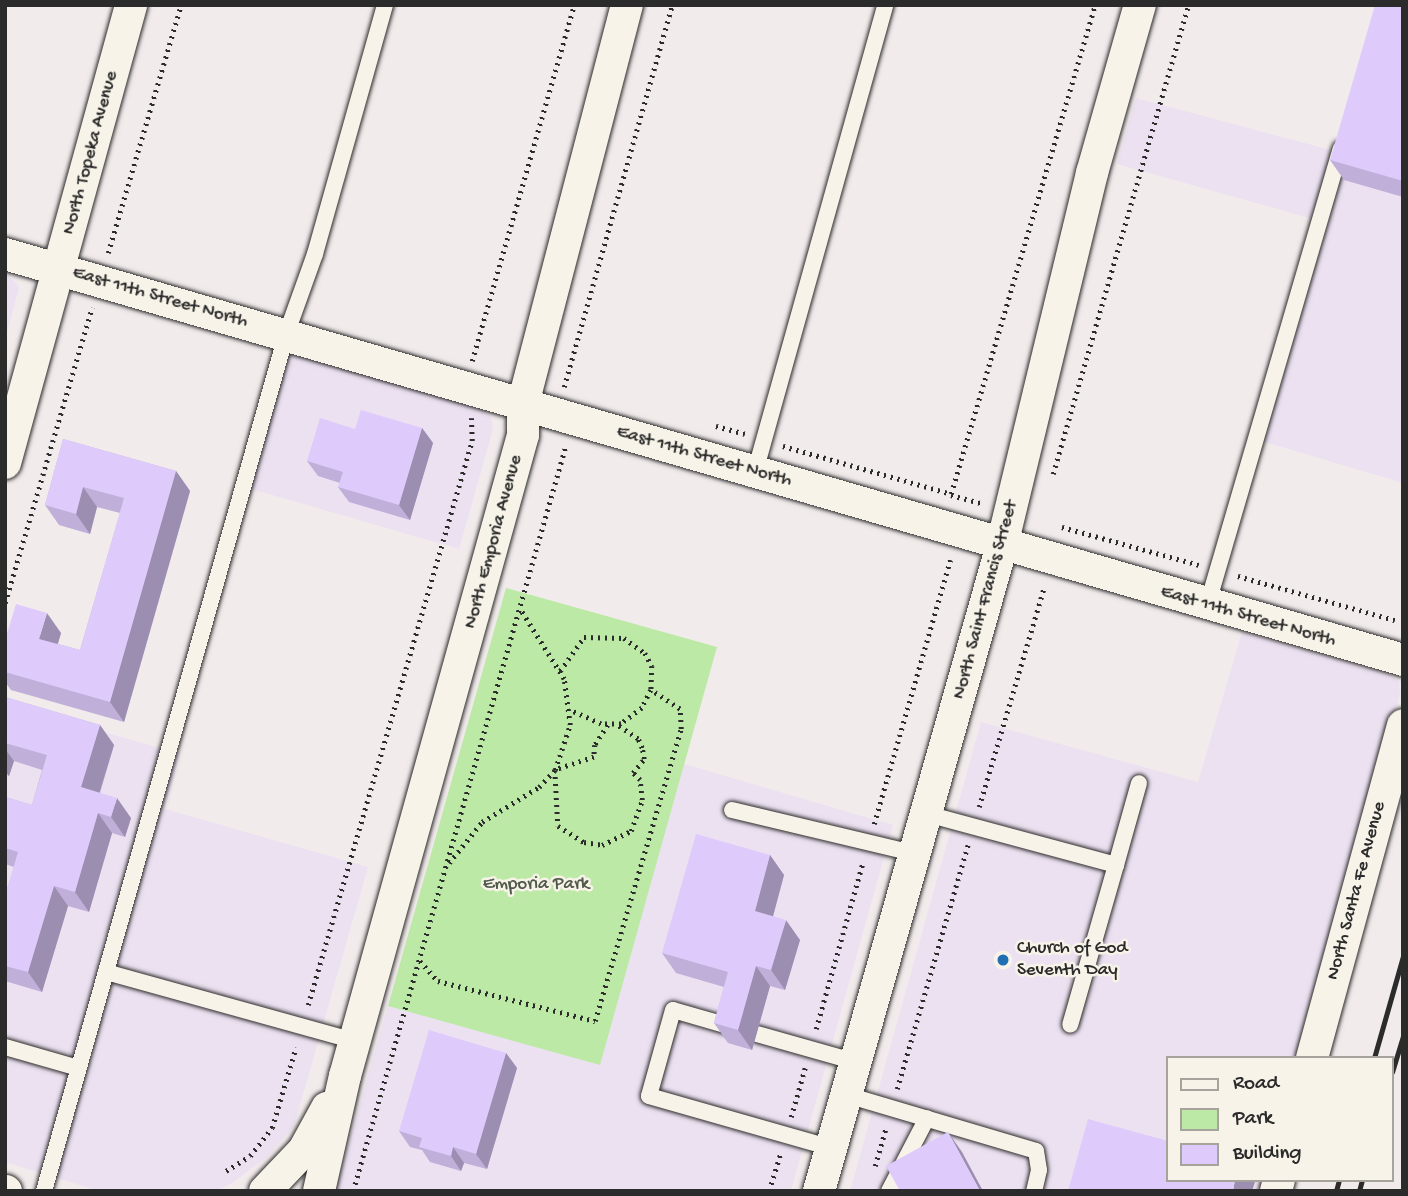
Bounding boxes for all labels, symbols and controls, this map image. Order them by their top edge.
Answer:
street label: North Topeka Avenue [58,69,124,237]
street label: East 11th Street North [70,262,250,334]
street label: East 11th Street North [614,421,794,493]
street label: North Emporia Avenue [460,453,528,631]
street label: North Saint Francis Street [948,498,1024,702]
street label: East 11th Street North [1158,581,1338,653]
street label: North Santa Fe Avenue [1322,799,1392,983]
park label: Emporia Park [483,874,589,896]
place label: Church of God Seventh Day [1017,938,1127,982]
marker: Church of God Seventh Day [995,952,1011,968]
legend [1166,1056,1394,1182]
text: Road [1233,1072,1279,1097]
text: Park [1233,1107,1273,1132]
text: Building [1233,1142,1302,1167]

